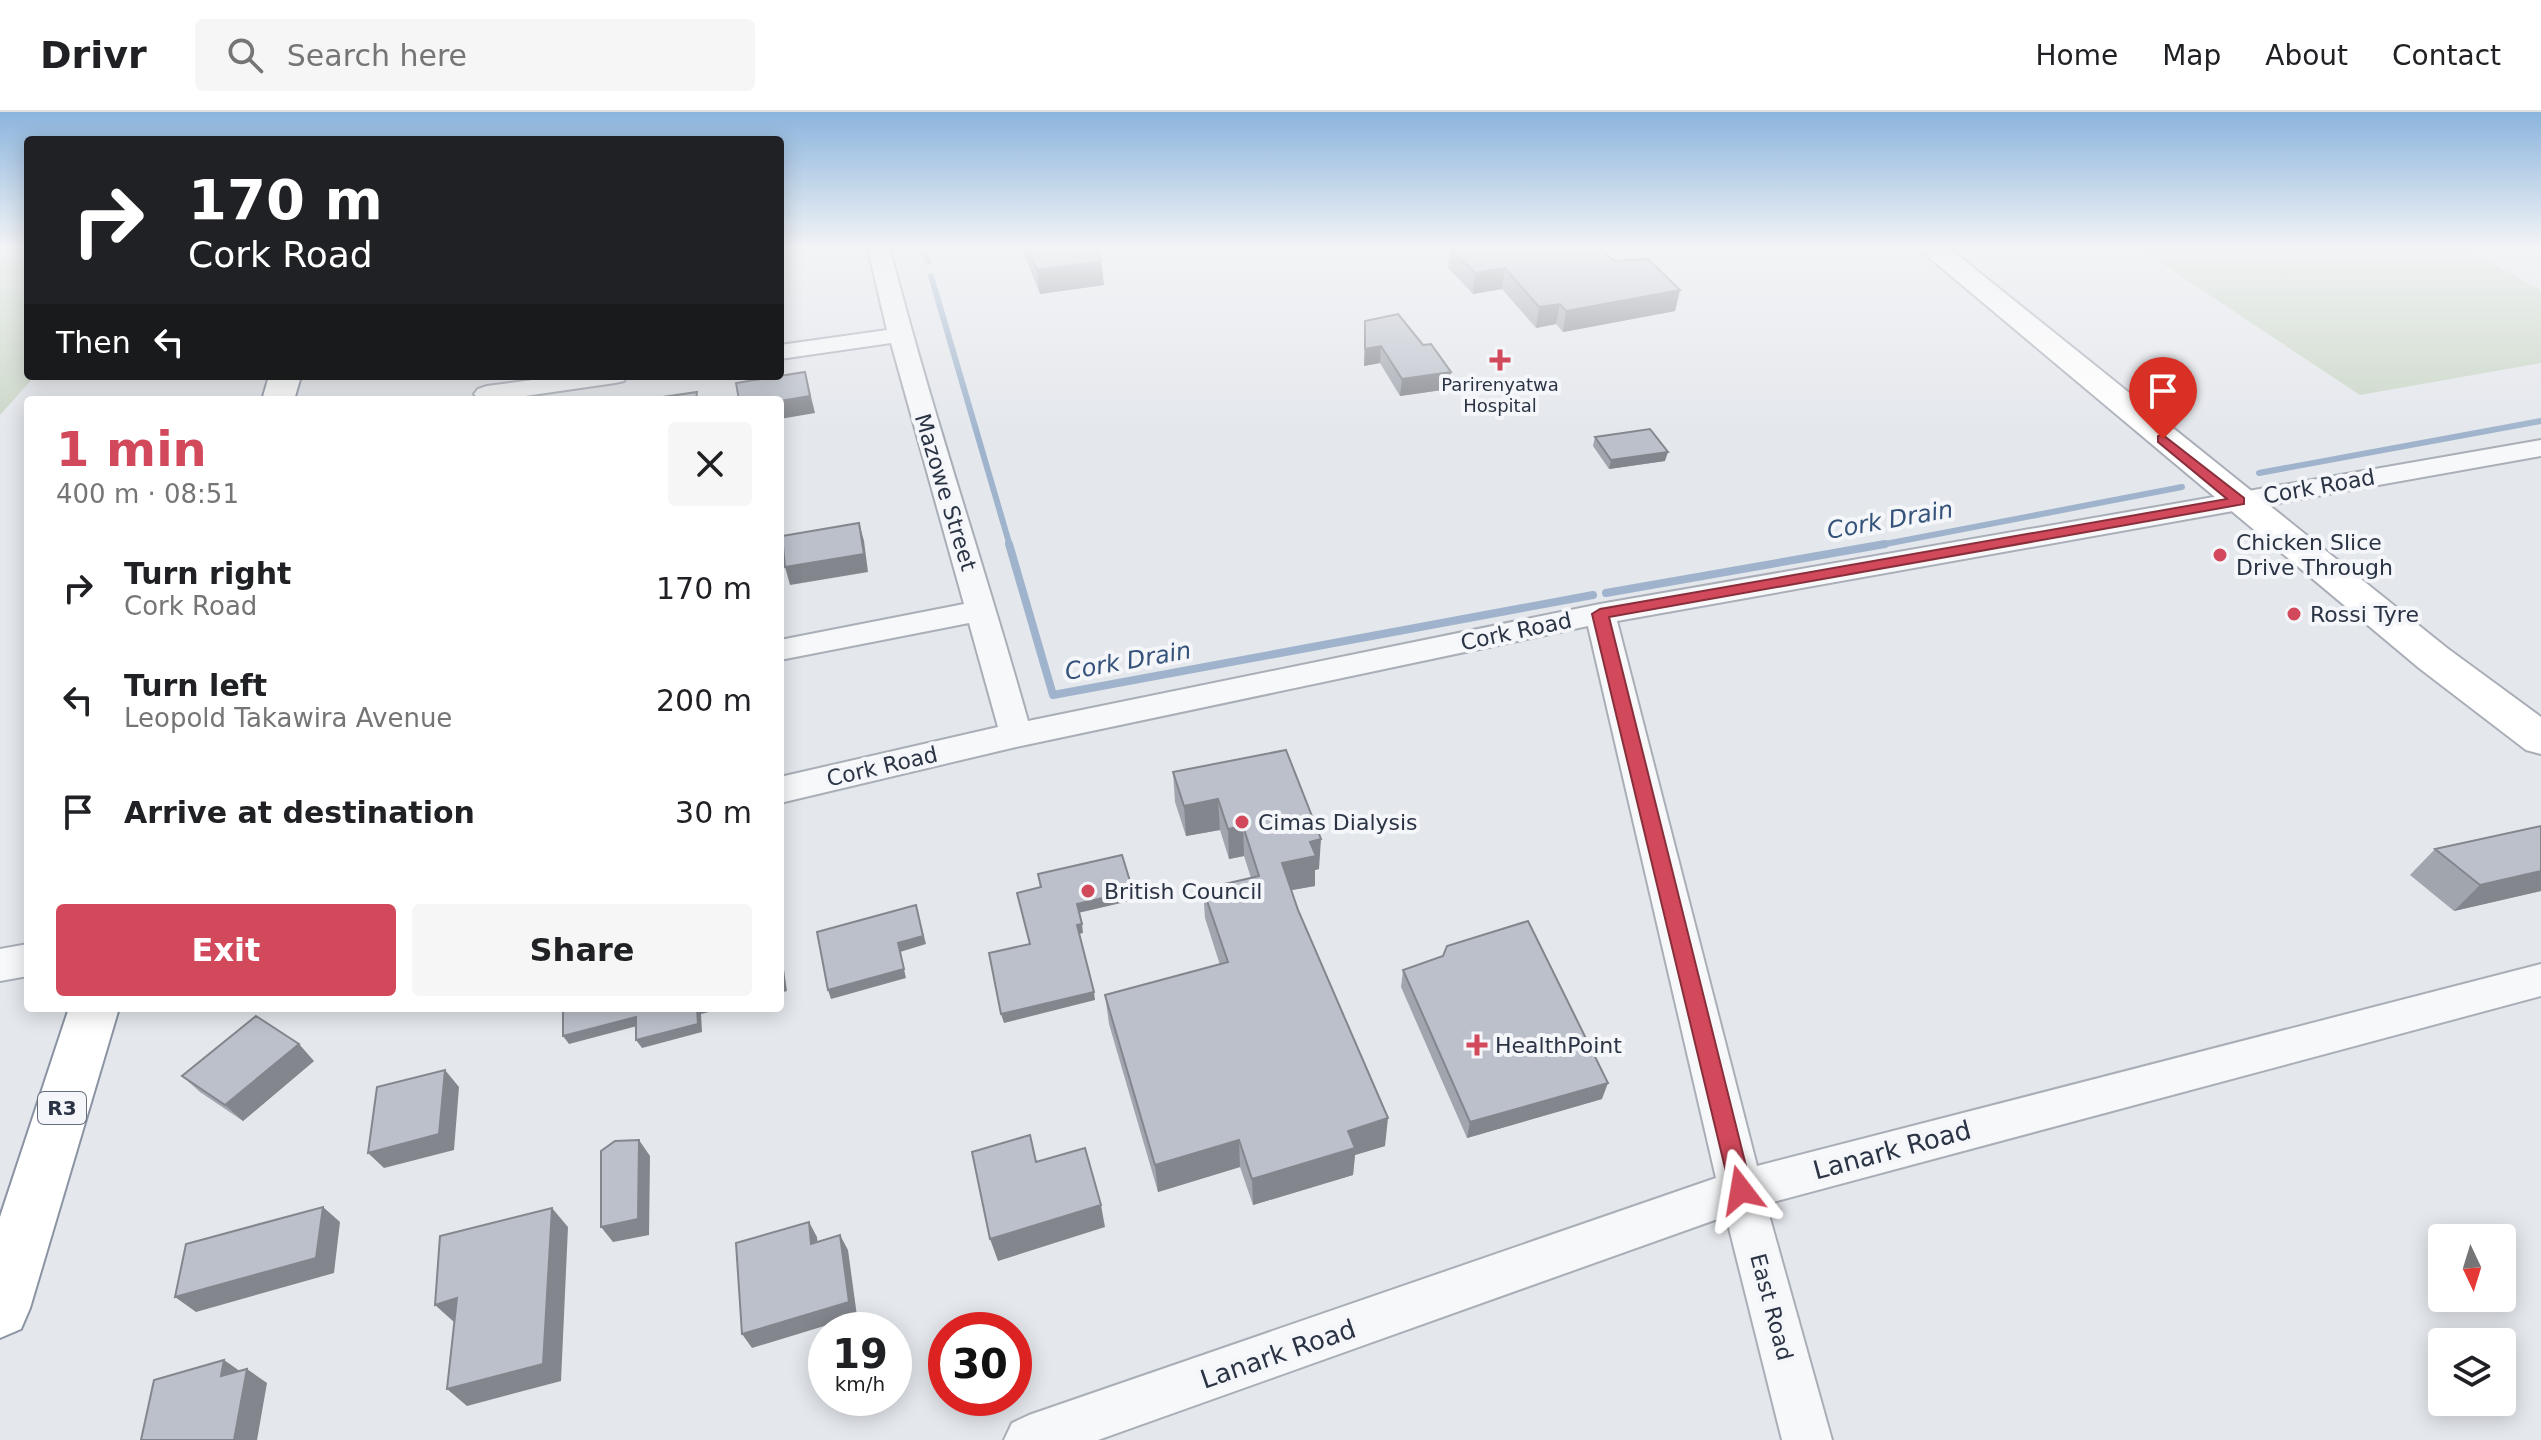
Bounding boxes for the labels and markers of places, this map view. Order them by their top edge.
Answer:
marker: Parirenyatwa Hospital [1489,349,1511,371]
pin [2129,357,2197,439]
place label: Parirenyatwa Hospital [1441,374,1559,416]
place label: Chicken Slice Drive Through [2236,530,2393,580]
marker: Chicken Slice Drive Through [2211,546,2229,564]
place label: Rossi Tyre [2310,602,2419,627]
marker: Rossi Tyre [2285,605,2303,623]
place label: Cimas Dialysis [1258,810,1418,835]
marker: Cimas Dialysis [1233,813,1251,831]
place label: British Council [1104,879,1262,904]
marker: British Council [1079,882,1097,900]
place label: HealthPoint [1495,1033,1622,1058]
marker: HealthPoint [1466,1034,1488,1056]

